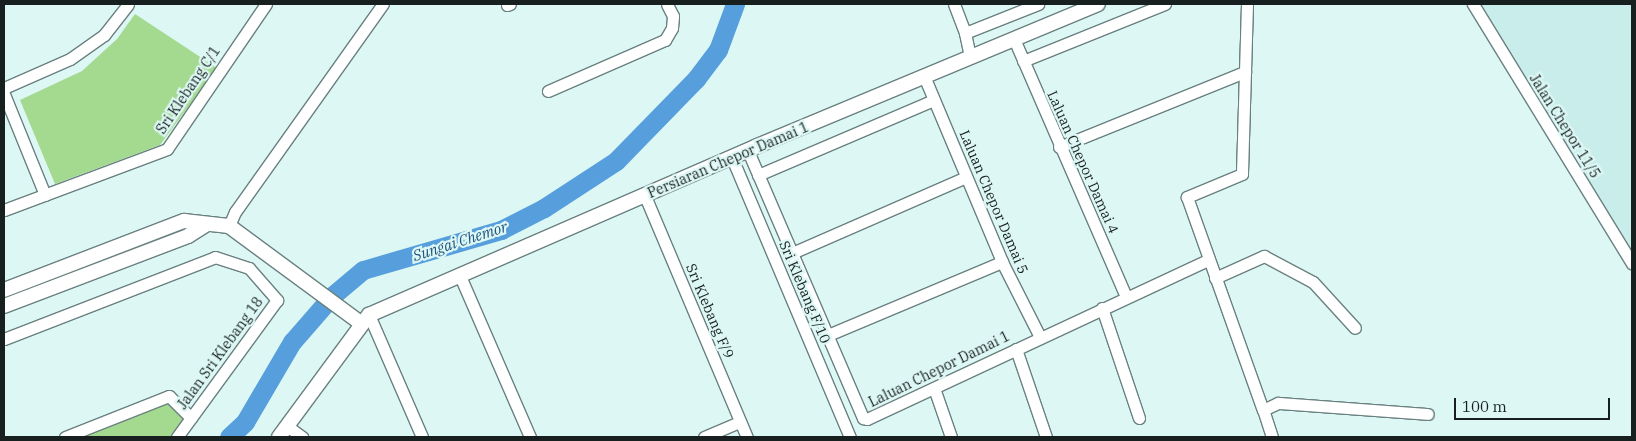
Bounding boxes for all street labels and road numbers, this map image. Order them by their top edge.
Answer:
street label: Sri Klebang C/1 [152,43,224,137]
street label: Jalan Chepor 11/5 [1526,71,1604,181]
street label: Laluan Chepor Damai 4 [1044,88,1122,236]
street label: Persiaran Chepor Damai 1 [645,118,811,202]
street label: Laluan Chepor Damai 5 [956,128,1032,276]
street label: Sri Klebang F/10 [776,238,834,346]
street label: Sri Klebang F/9 [682,261,738,361]
street label: Jalan Sri Klebang 18 [174,294,266,412]
street label: Laluan Chepor Damai 1 [866,328,1012,410]

